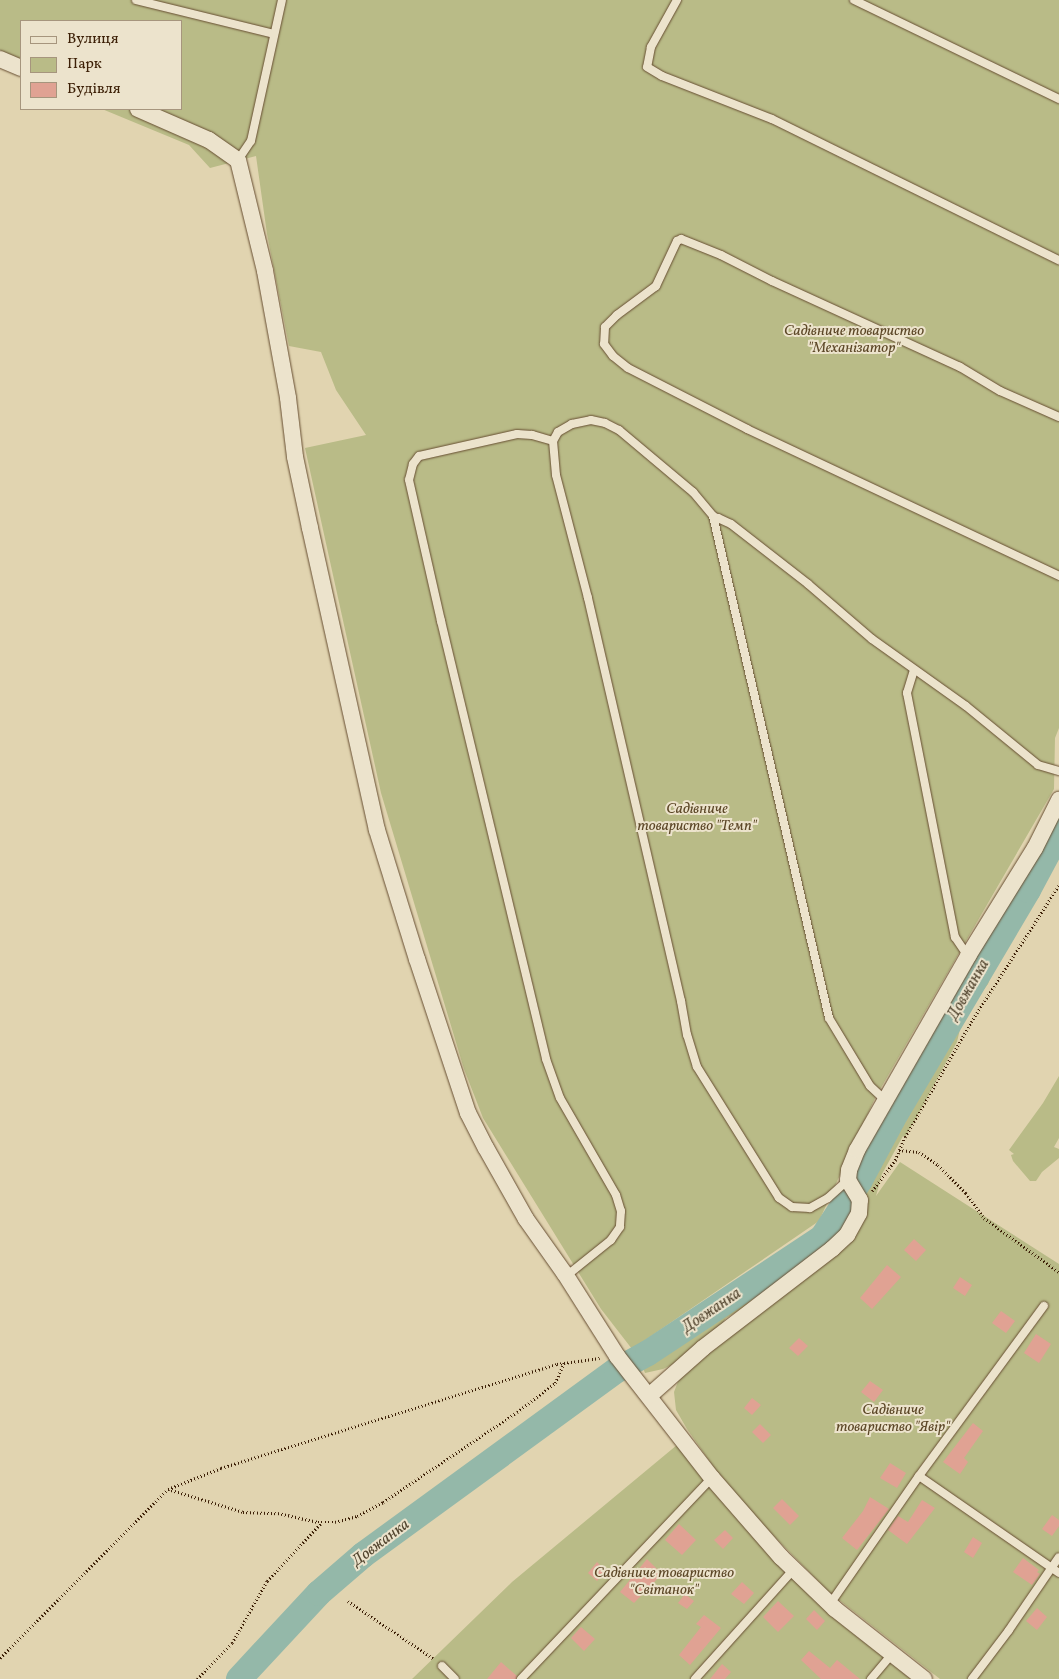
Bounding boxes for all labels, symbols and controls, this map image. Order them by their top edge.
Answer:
legend [20,20,182,110]
text: Вулиця [67,29,118,50]
text: Парк [67,54,102,75]
text: Будівля [67,79,121,100]
park label: Садівниче товариство "Механізатор" [784,322,924,357]
park label: Садівниче товариство "Темп" [637,800,757,835]
water label: Довжанка [944,956,994,1024]
water label: Довжанка [679,1284,745,1338]
park label: Садівниче товариство "Явір" [836,1401,950,1436]
water label: Довжанка [349,1515,413,1571]
park label: Садівниче товариство "Світанок" [594,1564,734,1599]

